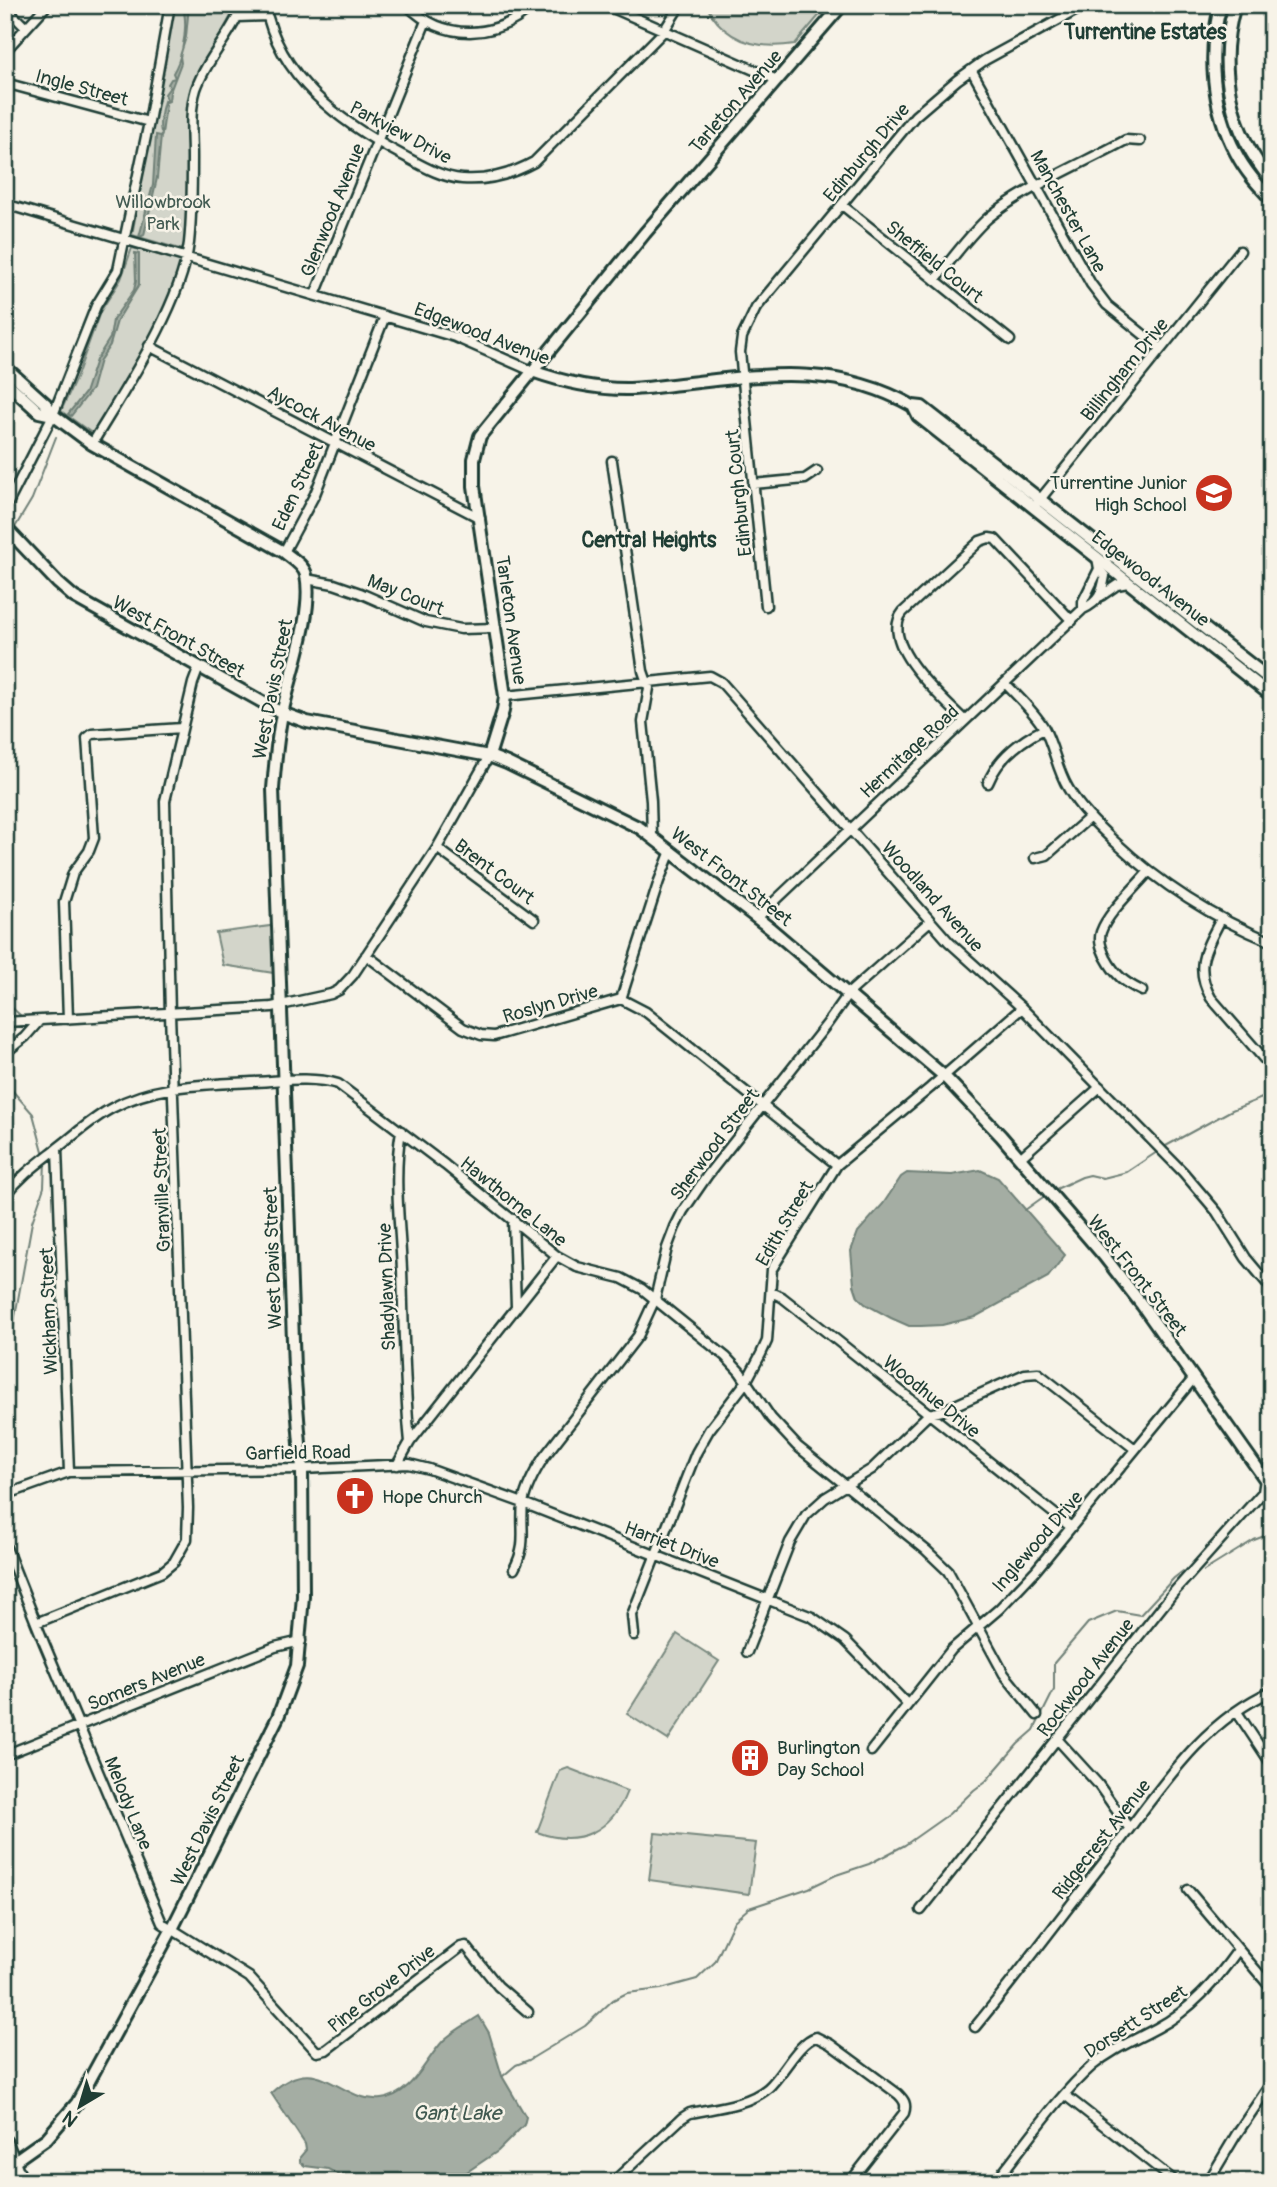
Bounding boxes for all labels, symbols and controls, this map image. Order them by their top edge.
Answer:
district label: Turrentine Estates [1063,19,1227,46]
street label: Tarleton Avenue [684,44,788,159]
street label: Ingle Street [33,64,131,112]
street label: Parkview Drive [345,96,456,170]
street label: Edinburgh Drive [818,98,916,207]
street label: Glenwood Avenue [295,140,371,281]
street label: Manchester Lane [1025,146,1112,277]
park label: Willowbrook Park [115,190,211,236]
street label: Sheffield Court [881,215,988,309]
street label: Edgewood Avenue [411,297,553,371]
street label: Billingham Drive [1076,313,1174,426]
street label: Aycock Avenue [263,380,381,458]
street label: Edinburgh Court [720,428,758,558]
street label: Eden Street [267,438,329,534]
place label: Turrentine Junior High School [1050,471,1187,517]
school or university icon: Turrentine Junior High School [1193,472,1235,514]
street label: Edgewood Avenue [1087,525,1215,633]
district label: Central Heights [582,527,717,554]
street label: Tarleton Avenue [490,554,532,687]
street label: May Court [364,569,448,621]
street label: West Front Street [108,591,249,683]
street label: West Davis Street [248,617,298,762]
street label: Hermitage Road [855,700,964,804]
street label: West Front Street [666,822,797,932]
street label: Brent Court [449,834,540,910]
street label: Woodland Avenue [876,836,989,958]
street label: Roslyn Drive [500,979,601,1029]
street label: Sherwood Street [665,1083,765,1205]
street label: Granville Street [148,1127,176,1253]
street label: Hawthorne Lane [455,1151,572,1253]
street label: Edith Street [751,1176,819,1271]
street label: West Davis Street [259,1186,287,1330]
street label: West Front Street [1082,1210,1192,1341]
street label: Shadylawn Drive [373,1222,401,1351]
street label: Wickham Street [35,1247,63,1375]
street label: Woodhue Drive [878,1350,985,1444]
street label: Garfield Road [245,1440,351,1466]
church icon: Hope Church [334,1475,376,1517]
place label: Hope Church [382,1485,483,1509]
street label: Inglewood Drive [987,1485,1089,1597]
street label: Harriet Drive [621,1516,723,1574]
street label: Rockwood Avenue [1032,1613,1140,1742]
street label: Somers Avenue [84,1647,209,1716]
place label: Burlington Day School [777,1736,865,1782]
building icon: Burlington Day School [729,1737,771,1779]
street label: West Davis Street [166,1751,250,1890]
street label: Melody Lane [99,1753,158,1854]
street label: Ridgecrest Avenue [1047,1774,1157,1905]
street label: Pine Grove Drive [323,1939,441,2038]
street label: Dorsett Street [1080,1980,1192,2064]
north arrow [46,2072,116,2142]
water label: Gant Lake [413,2100,504,2127]
text: N [58,2105,83,2132]

